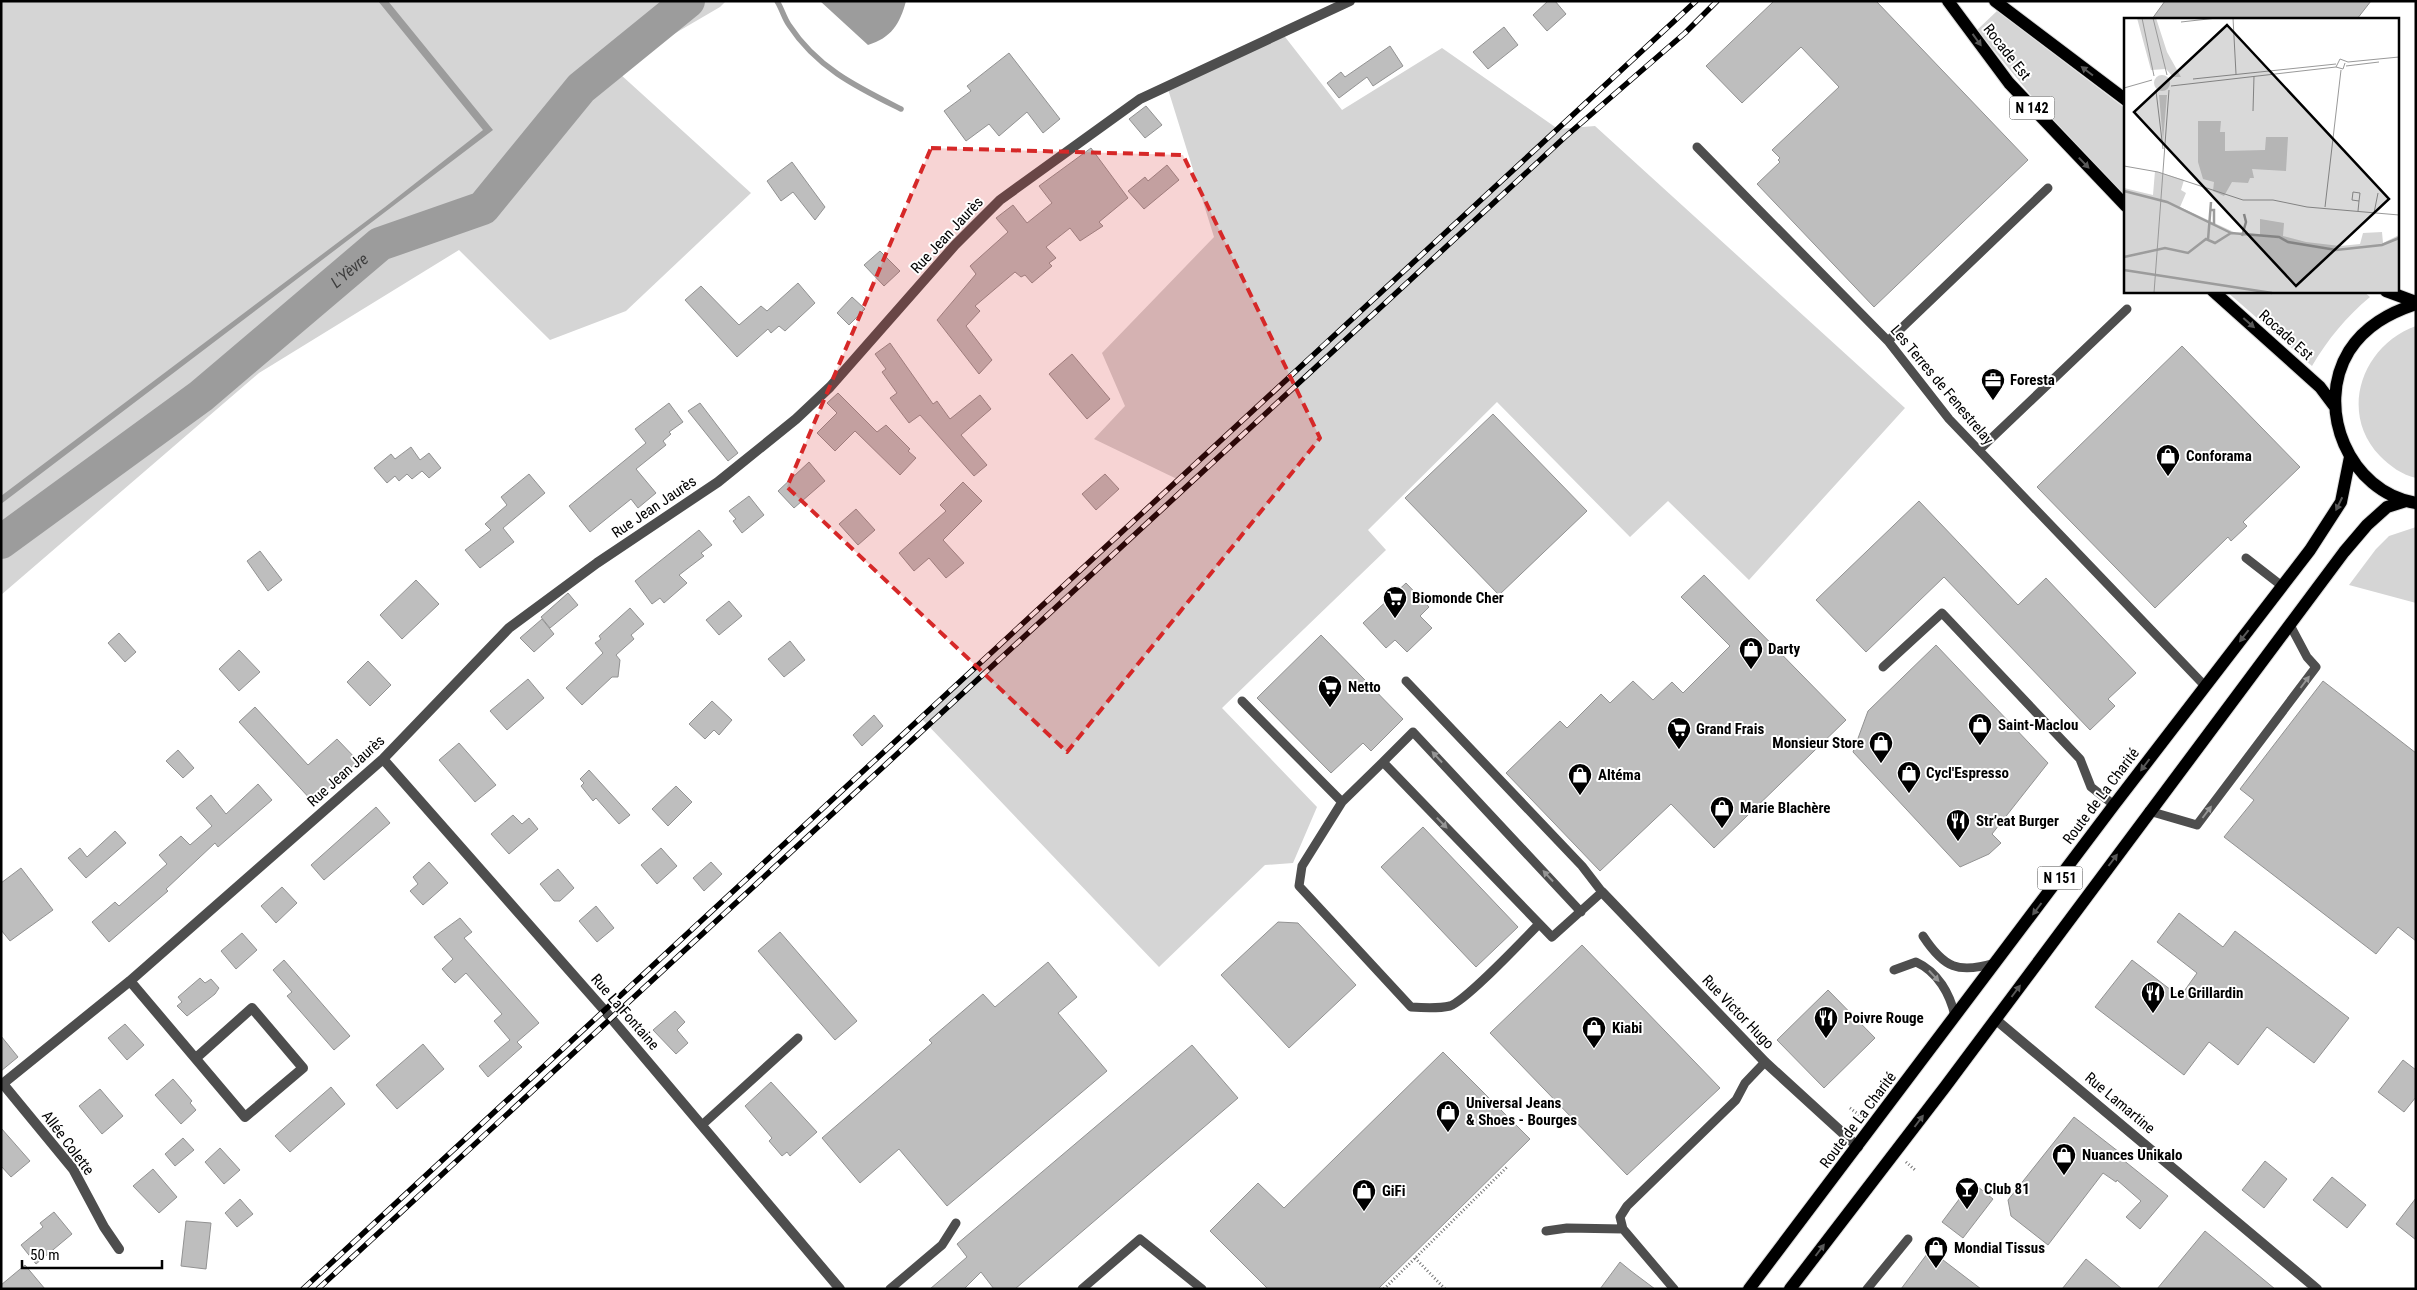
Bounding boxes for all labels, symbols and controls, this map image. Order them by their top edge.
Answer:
inset map [2124,18,2400,292]
street label: Rocade Est [1980,20,2034,84]
one-way arrow [1972,34,1982,47]
one-way arrow [2080,66,2094,76]
road number: N 142 [2010,96,2054,120]
one-way arrow [2078,156,2090,168]
street label: Rue Jean Jaurès [907,193,987,277]
water label: L'Yèvre [326,249,372,291]
street label: Rocade Est [2255,306,2317,364]
one-way arrow [2243,318,2256,329]
street label: Les Terres de Fenestrelay [1887,322,1997,448]
office icon: Foresta [1980,367,2006,401]
place label: Foresta [2010,371,2055,389]
shop icon: Conforama [2155,443,2181,477]
place label: Conforama [2186,447,2252,465]
street label: Rue Jean Jaurès [608,472,700,542]
one-way arrow [2334,497,2343,512]
supermarket icon: Biomonde Cher [1382,585,1408,619]
place label: Biomonde Cher [1412,589,1504,607]
one-way arrow [2238,629,2249,642]
shop icon: Darty [1738,636,1764,670]
place label: Darty [1768,640,1800,658]
supermarket icon: Netto [1317,674,1343,708]
one-way arrow [2299,676,2310,689]
place label: Netto [1348,678,1381,696]
shop icon: Saint-Maclou [1967,712,1993,746]
supermarket icon: Grand Frais [1666,716,1692,750]
place label: Saint-Maclou [1998,716,2078,734]
place label: Grand Frais [1696,720,1764,738]
shop icon: Monsieur Store [1868,730,1894,764]
street label: Rue Jean Jaurès [304,731,388,810]
place label: Monsieur Store [1772,734,1864,752]
street label: Route de La Charité [2059,744,2143,848]
one-way arrow [1431,752,1443,764]
one-way arrow [2139,758,2150,771]
shop icon: Cycl'Espresso [1896,760,1922,794]
shop icon: Altéma [1567,762,1593,796]
place label: Cycl'Espresso [1926,764,2009,782]
place label: Altéma [1598,766,1641,784]
shop icon: Marie Blachère [1709,795,1735,829]
place label: Marie Blachère [1740,799,1831,817]
one-way arrow [2202,805,2212,819]
restaurant icon: Str’eat Burger [1945,808,1971,842]
place label: Str’eat Burger [1976,812,2059,830]
one-way arrow [1436,816,1448,828]
one-way arrow [2108,853,2118,867]
road number: N 151 [2038,866,2082,890]
one-way arrow [1542,870,1554,882]
one-way arrow [2032,902,2042,916]
one-way arrow [1928,969,1940,981]
street label: Rue La Fontaine [587,970,663,1054]
street label: Rue Victor Hugo [1698,971,1778,1053]
restaurant icon: Le Grillardin [2140,980,2166,1014]
one-way arrow [2011,984,2021,998]
place label: Le Grillardin [2170,984,2243,1002]
restaurant icon: Poivre Rouge [1813,1005,1839,1039]
place label: Poivre Rouge [1844,1009,1924,1027]
shop icon: Kiabi [1581,1015,1607,1049]
place label: Kiabi [1612,1019,1642,1037]
street label: Route de La Charité [1816,1068,1900,1172]
street label: Rue Lamartine [2081,1069,2159,1137]
place label: Universal Jeans & Shoes - Bourges [1466,1094,1577,1129]
shop icon: Universal Jeans & Shoes - Bourges [1435,1099,1461,1133]
street label: Allée Colette [38,1107,98,1179]
one-way arrow [1913,1115,1924,1128]
shop icon: Nuances Unikalo [2051,1142,2077,1176]
place label: Nuances Unikalo [2082,1146,2183,1164]
bar icon: Club 81 [1954,1176,1980,1210]
shop icon: GiFi [1351,1178,1377,1212]
place label: Club 81 [1984,1180,2030,1198]
place label: GiFi [1382,1182,1405,1200]
shop icon: Mondial Tissus [1923,1235,1949,1269]
scale bar [22,1238,162,1270]
place label: Mondial Tissus [1954,1239,2045,1257]
one-way arrow [1815,1243,1825,1257]
text: 50 m [30,1246,60,1264]

